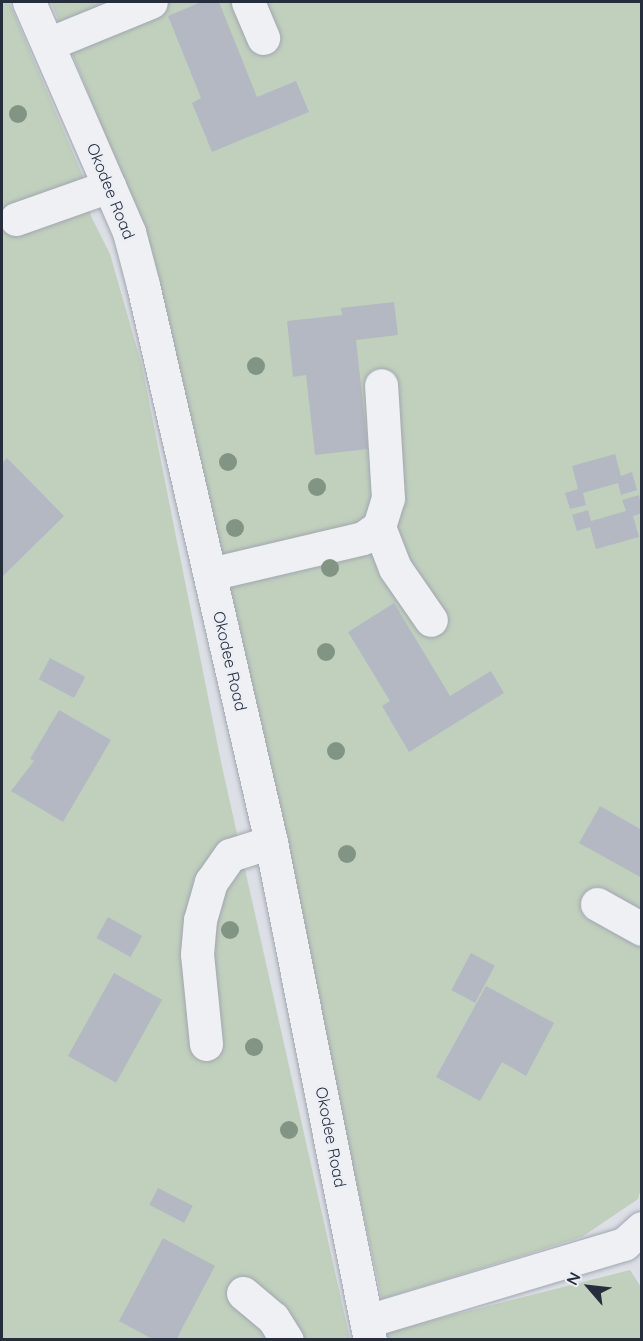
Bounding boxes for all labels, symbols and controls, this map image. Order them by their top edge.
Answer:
street label: Okodee Road [83,140,139,242]
street label: Okodee Road [209,609,251,713]
street label: Okodee Road [312,1085,350,1189]
north arrow [559,1257,619,1317]
text: N [562,1269,585,1288]

